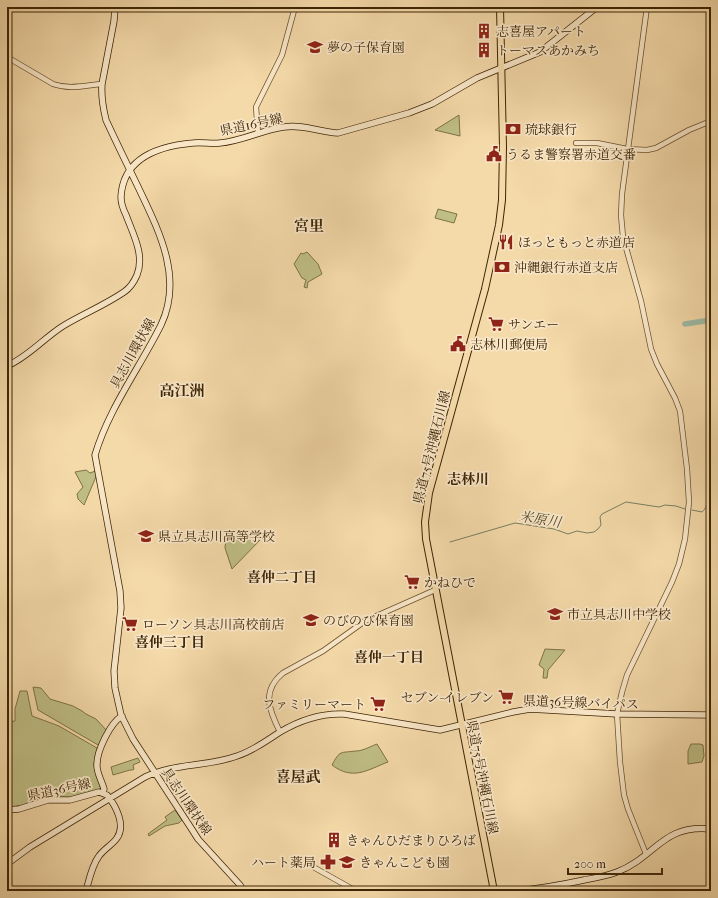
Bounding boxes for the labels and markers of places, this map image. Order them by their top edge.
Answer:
building icon: 志喜屋アパート [475,22,493,40]
place label: 志喜屋アパート [496,24,586,39]
school or university icon: 夢の子保育園 [306,38,324,56]
place label: 夢の子保育園 [327,40,405,55]
building icon: トーマスあかみち [475,41,493,59]
place label: トーマスあかみち [496,43,600,58]
bank icon: 琉球銀行 [504,120,522,138]
place label: 琉球銀行 [525,122,577,137]
public building icon: うるま警察署赤道交番 [485,145,503,163]
place label: うるま警察署赤道交番 [506,147,636,162]
restaurant icon: ほっともっと赤道店 [497,233,515,251]
place label: ほっともっと赤道店 [518,235,635,250]
bank icon: 沖縄銀行赤道支店 [493,258,511,276]
place label: 沖縄銀行赤道支店 [514,260,618,275]
supermarket icon: サンエー [487,315,505,333]
place label: サンエー [508,317,559,332]
public building icon: 志林川郵便局 [449,335,467,353]
place label: 志林川郵便局 [470,337,548,352]
school or university icon: 県立具志川高等学校 [137,527,155,545]
place label: 県立具志川高等学校 [158,529,275,544]
supermarket icon: かねひで [403,573,421,591]
place label: かねひで [424,575,476,590]
school or university icon: 市立具志川中学校 [546,605,564,623]
place label: 市立具志川中学校 [567,607,671,622]
school or university icon: のびのび保育園 [302,611,320,629]
place label: のびのび保育園 [323,613,414,628]
supermarket icon: ローソン具志川高校前店 [121,615,139,633]
place label: ローソン具志川高校前店 [142,617,284,632]
supermarket icon: セブン-イレブン [497,688,515,706]
place label: セブン-イレブン [401,690,494,705]
supermarket icon: ファミリーマート [369,695,387,713]
place label: ファミリーマート [262,697,366,712]
building icon: きゃんひだまりひろば [325,831,343,849]
place label: きゃんひだまりひろば [346,833,476,848]
pharmacy icon: ハート薬局 [319,853,337,871]
school or university icon: きゃんこども園 [338,853,356,871]
place label: ハート薬局 [251,855,316,870]
place label: きゃんこども園 [359,855,450,870]

